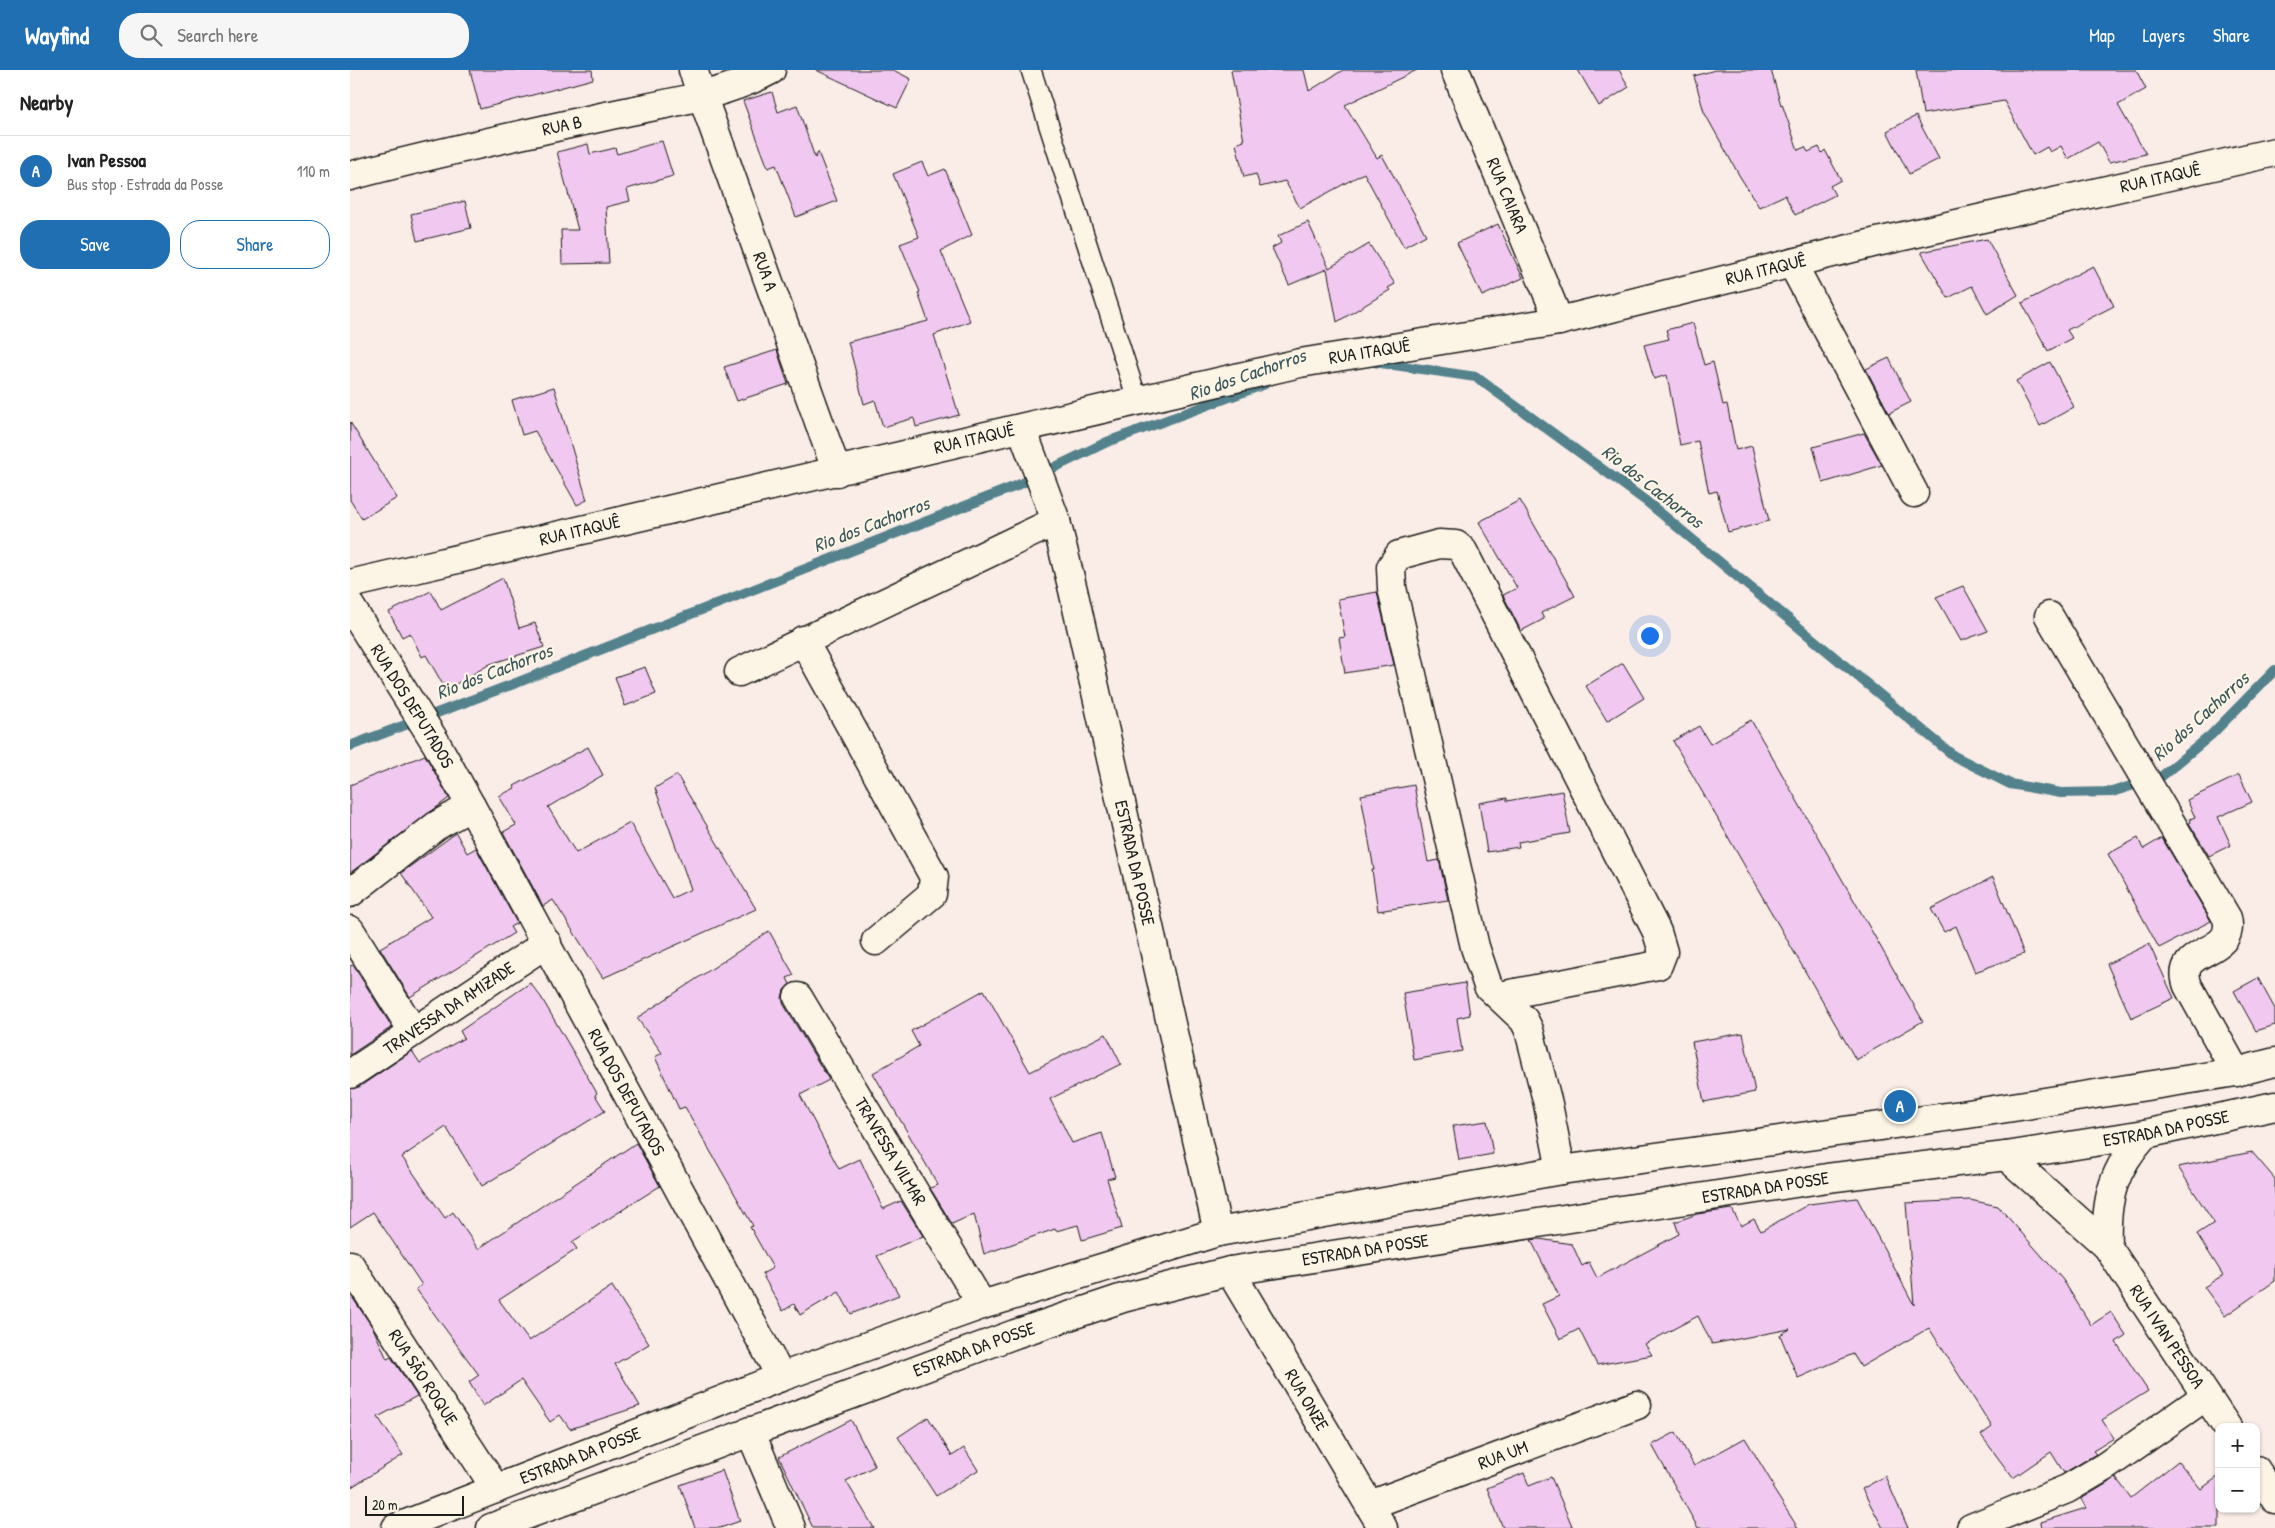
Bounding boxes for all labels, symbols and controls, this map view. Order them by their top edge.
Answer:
search box [119,13,469,58]
text: Wayfind [25,19,89,51]
icon: search [137,21,165,49]
text: Search here [177,22,258,48]
text: Map [2089,23,2115,48]
text: Layers [2143,23,2185,48]
text: Share [2213,23,2250,48]
text: Nearby [20,88,73,117]
street label: RUA B [540,109,584,142]
text: Ivan Pessoa [67,147,146,173]
street label: RUA CAIARA [1481,154,1534,237]
street label: RUA ITAQUÊ [2117,156,2203,199]
text: A [32,160,40,182]
text: 110 m [297,160,330,182]
text: Bus stop · Estrada da Posse [67,173,223,195]
button: Save [20,220,170,269]
button: Share [180,220,330,269]
street label: RUA ITAQUÊ [1723,247,1809,291]
street label: RUA A [747,248,784,294]
street label: RUA ITAQUÊ [1327,332,1412,370]
water label: Rio dos Cachorros [1185,341,1311,406]
street label: RUA ITAQUÊ [931,417,1017,460]
water label: Rio dos Cachorros [1597,438,1710,535]
water label: Rio dos Cachorros [809,489,934,558]
street label: RUA ITAQUÊ [537,509,623,552]
your location [1637,623,1663,649]
water label: Rio dos Cachorros [432,636,557,705]
street label: RUA DOS DEPUTADOS [365,639,460,772]
water label: Rio dos Cachorros [2146,664,2255,767]
street label: ESTRADA DA POSSE [1109,798,1161,928]
street label: TRAVESSA DA AMIZADE [378,955,519,1060]
street label: RUA DOS DEPUTADOS [582,1024,671,1160]
pin: A [1884,1087,1916,1125]
street label: TRAVESSA VILMAR [849,1093,933,1210]
street label: ESTRADA DA POSSE [2101,1103,2231,1152]
street label: ESTRADA DA POSSE [1700,1165,1831,1209]
street label: ESTRADA DA POSSE [1300,1227,1430,1272]
street label: RUA IVAN PESSOA [2124,1279,2211,1393]
street label: ESTRADA DA POSSE [910,1315,1038,1383]
street label: RUA SÃO ROQUE [383,1324,464,1430]
street label: RUA ONZE [1279,1364,1335,1435]
street label: ESTRADA DA POSSE [516,1420,644,1490]
map controls [2215,1423,2260,1513]
button: + [2215,1423,2260,1468]
street label: RUA UM [1474,1434,1531,1475]
button: − [2215,1468,2260,1513]
scale bar [365,1493,464,1516]
text: 20 m [372,1495,398,1514]

